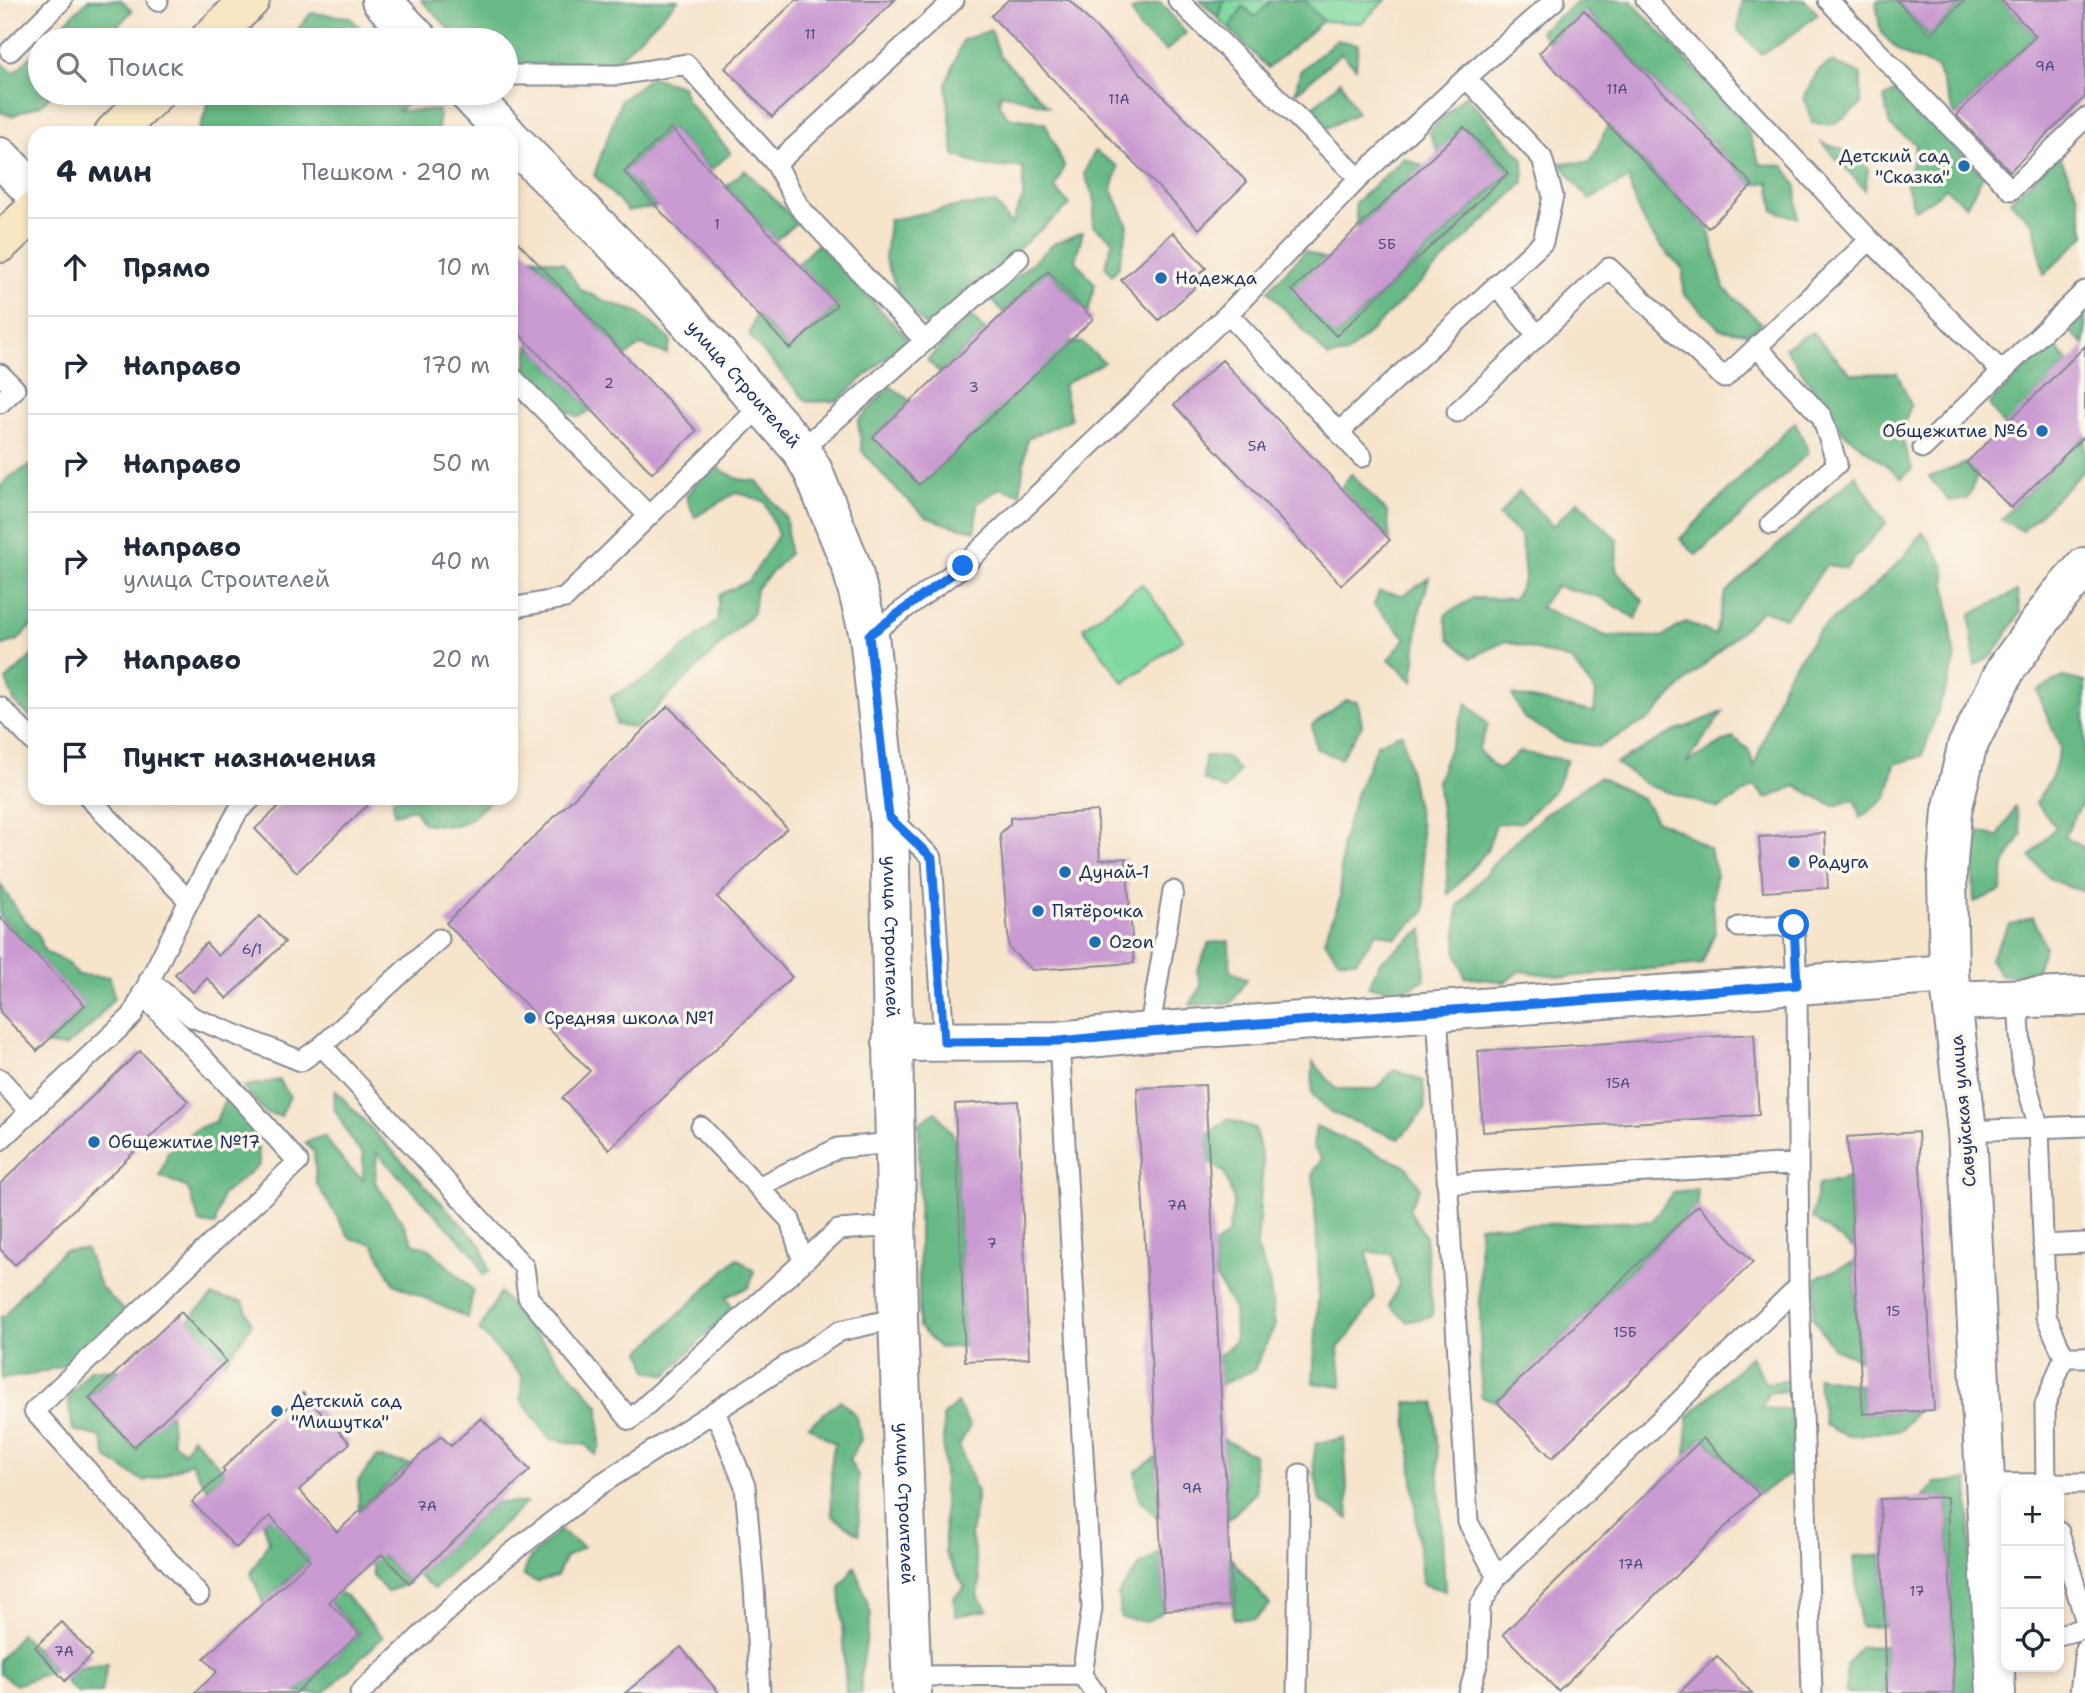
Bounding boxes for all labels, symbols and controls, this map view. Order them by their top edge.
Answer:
house number: 11 [804,25,816,43]
search box [28,28,518,105]
icon: search [52,48,90,86]
text: Поиск [108,49,184,84]
house number: 9А [2035,57,2055,75]
house number: 11А [1606,80,1628,98]
house number: 11А [1108,90,1130,108]
place label: Детский сад "Сказка" [1839,144,1951,189]
text: 4 мин [56,151,152,192]
text: Пешком · 290 m [302,157,490,187]
marker: Детский сад "Сказка" [1956,158,1972,174]
house number: 1 [714,215,720,233]
house number: 5Б [1378,235,1396,253]
icon: ahead [56,248,94,286]
text: Прямо [123,250,211,285]
text: 10 m [437,252,490,282]
place label: Надежда [1175,266,1257,290]
marker: Надежда [1153,270,1169,286]
street label: улица Строителей [681,315,806,453]
icon: right [56,346,94,384]
text: Направо [123,348,241,383]
text: 170 m [422,350,490,380]
house number: 2 [604,374,614,392]
house number: 3 [969,378,979,396]
place label: Общежитие №6 [1882,419,2028,443]
marker: Общежитие №6 [2034,423,2050,439]
house number: 5А [1248,437,1266,455]
icon: right [56,444,94,482]
text: Направо [123,446,241,481]
text: 50 m [432,448,490,478]
text: Направо [123,529,241,564]
icon: right [56,542,94,580]
text: 40 m [430,546,490,576]
route end [947,550,978,581]
text: улица Строителей [123,564,330,594]
icon: right [56,640,94,678]
text: Направо [123,642,241,677]
text: 20 m [431,644,490,674]
icon: arrive [56,738,94,776]
text: Пункт назначения [123,740,376,775]
place label: Радуга [1808,850,1868,874]
marker: Радуга [1786,854,1802,870]
street label: улица Строителей [878,855,905,1018]
place label: Дунай-1 [1079,860,1150,884]
marker: Дунай-1 [1057,864,1073,880]
place label: Пятёрочка [1052,899,1143,923]
marker: Пятёрочка [1030,903,1046,919]
route start [1778,909,1809,940]
place label: Ozon [1109,930,1154,954]
marker: Ozon [1087,934,1103,950]
house number: 6/1 [242,940,262,958]
place label: Средняя школа №1 [544,1006,714,1030]
marker: Средняя школа №1 [522,1010,538,1026]
street label: Савуйская улица [1944,1034,1982,1188]
house number: 15А [1606,1074,1630,1092]
place label: Общежитие №17 [108,1130,260,1154]
marker: Общежитие №17 [86,1134,102,1150]
house number: 7А [1167,1196,1187,1214]
house number: 7 [987,1234,997,1252]
house number: 15 [1886,1302,1900,1320]
house number: 15Б [1613,1323,1637,1341]
place label: Детский сад "Мишутка" [291,1389,403,1434]
marker: Детский сад "Мишутка" [269,1403,285,1419]
street label: улица Строителей [890,1422,920,1585]
house number: 9А [1182,1479,1202,1497]
map controls [2001,1483,2064,1672]
button: + [2001,1483,2064,1546]
house number: 7А [417,1497,437,1515]
button: − [2001,1546,2064,1609]
house number: 17А [1618,1555,1644,1573]
house number: 17 [1910,1582,1924,1600]
button: locate [2001,1609,2064,1672]
house number: 7А [54,1642,74,1660]

